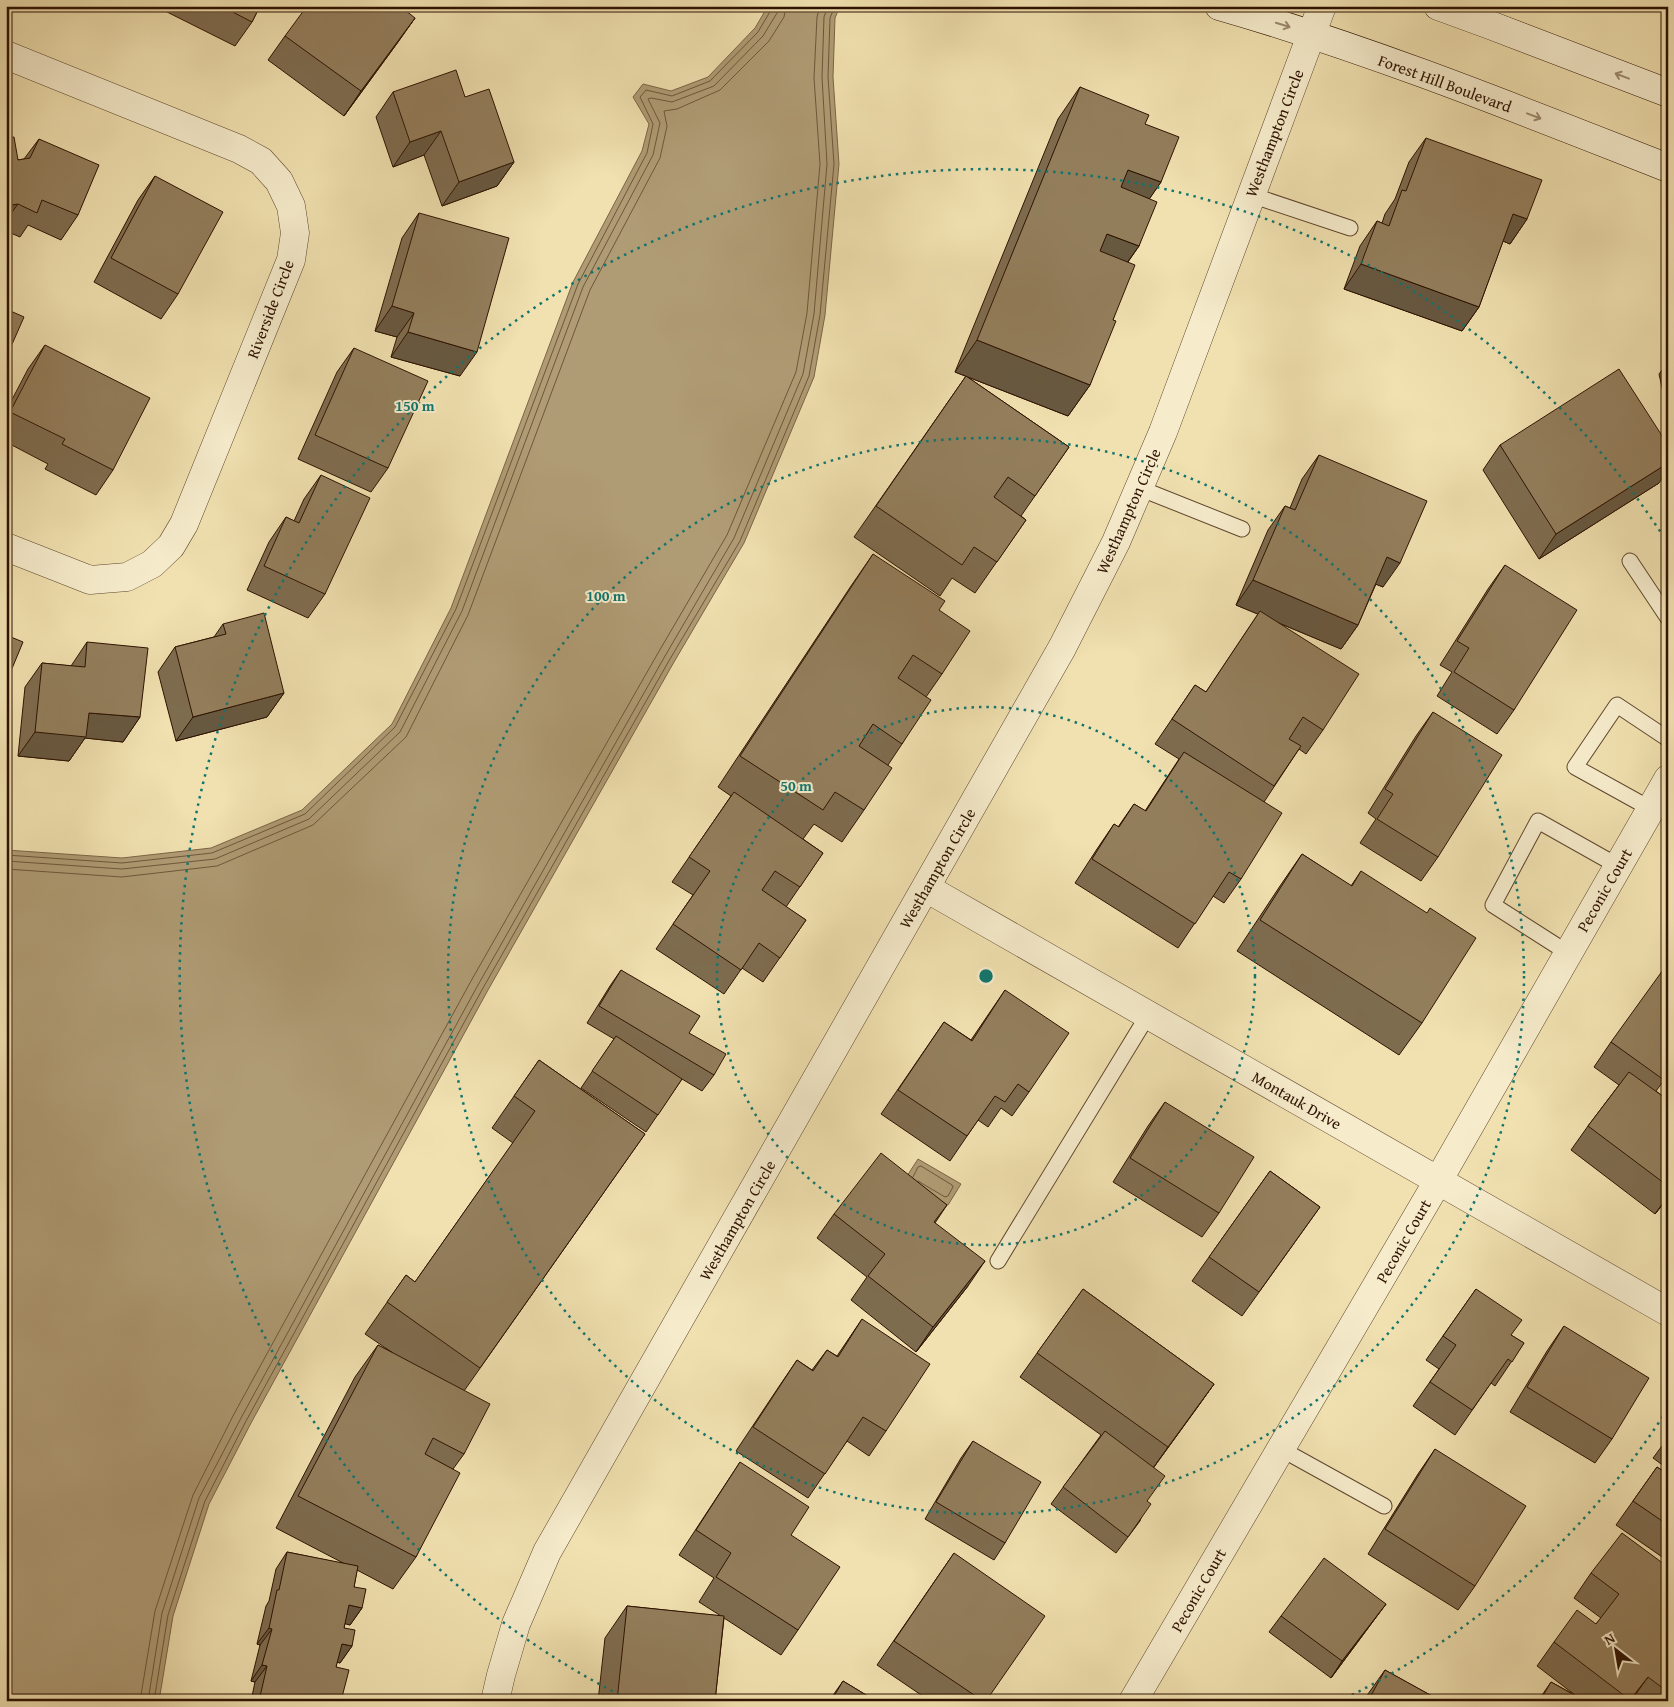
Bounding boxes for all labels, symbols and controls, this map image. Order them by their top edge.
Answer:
one-way arrow [1275,20,1291,30]
street label: Forest Hill Boulevard [1375,48,1516,118]
street label: Westhampton Circle [1239,65,1309,201]
one-way arrow [1615,70,1630,80]
one-way arrow [1526,112,1542,121]
street label: Riverside Circle [240,256,300,362]
text: 150 m [395,395,435,416]
street label: Westhampton Circle [1089,444,1167,578]
text: 100 m [586,585,626,606]
text: 50 m [780,775,812,796]
street label: Westhampton Circle [893,803,981,933]
street label: Peconic Court [1570,843,1638,936]
centre of rings [977,967,995,985]
street label: Montauk Drive [1248,1065,1346,1135]
street label: Westhampton Circle [693,1155,781,1285]
street label: Peconic Court [1369,1194,1437,1287]
street label: Peconic Court [1164,1543,1232,1636]
north arrow [1592,1624,1642,1674]
text: N [1600,1628,1619,1650]

